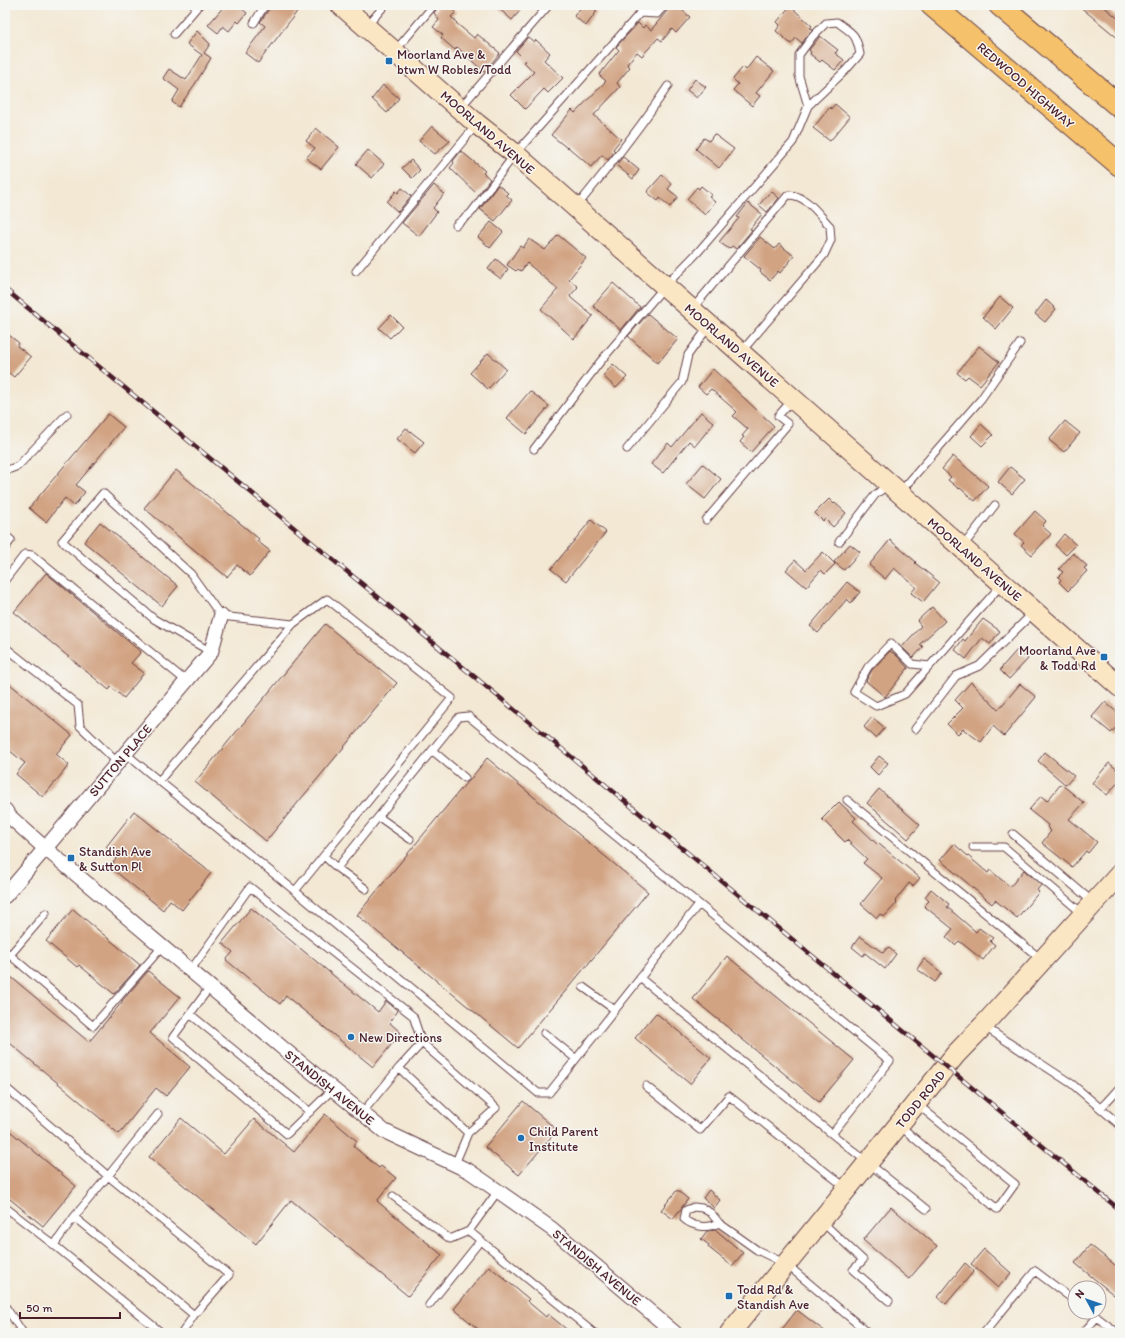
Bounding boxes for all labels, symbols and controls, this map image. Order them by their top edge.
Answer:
street label: REDWOOD HIGHWAY [974,39,1078,132]
place label: Moorland Ave & btwn W Robles/Todd [397,47,511,77]
marker: Moorland Ave & btwn W Robles/Todd [384,56,394,66]
street label: MOORLAND AVENUE [438,87,538,177]
street label: MOORLAND AVENUE [682,300,782,390]
street label: MOORLAND AVENUE [925,514,1025,604]
place label: Moorland Ave & Todd Rd [1019,643,1096,673]
marker: Moorland Ave & Todd Rd [1099,652,1109,662]
street label: SUTTON PLACE [86,721,155,799]
place label: Standish Ave & Sutton Pl [79,844,151,874]
marker: Standish Ave & Sutton Pl [66,853,76,863]
place label: New Directions [359,1030,442,1045]
marker: New Directions [346,1032,356,1042]
street label: STANDISH AVENUE [282,1047,377,1128]
street label: TODD ROAD [892,1067,948,1131]
place label: Child Parent Institute [529,1124,599,1154]
marker: Child Parent Institute [516,1133,526,1143]
street label: STANDISH AVENUE [549,1226,644,1309]
north arrow [1067,1280,1107,1320]
place label: Todd Rd & Standish Ave [737,1282,809,1312]
text: N [1072,1287,1087,1301]
marker: Todd Rd & Standish Ave [724,1291,734,1301]
scale bar [20,1294,120,1320]
text: 50 m [26,1301,52,1315]

